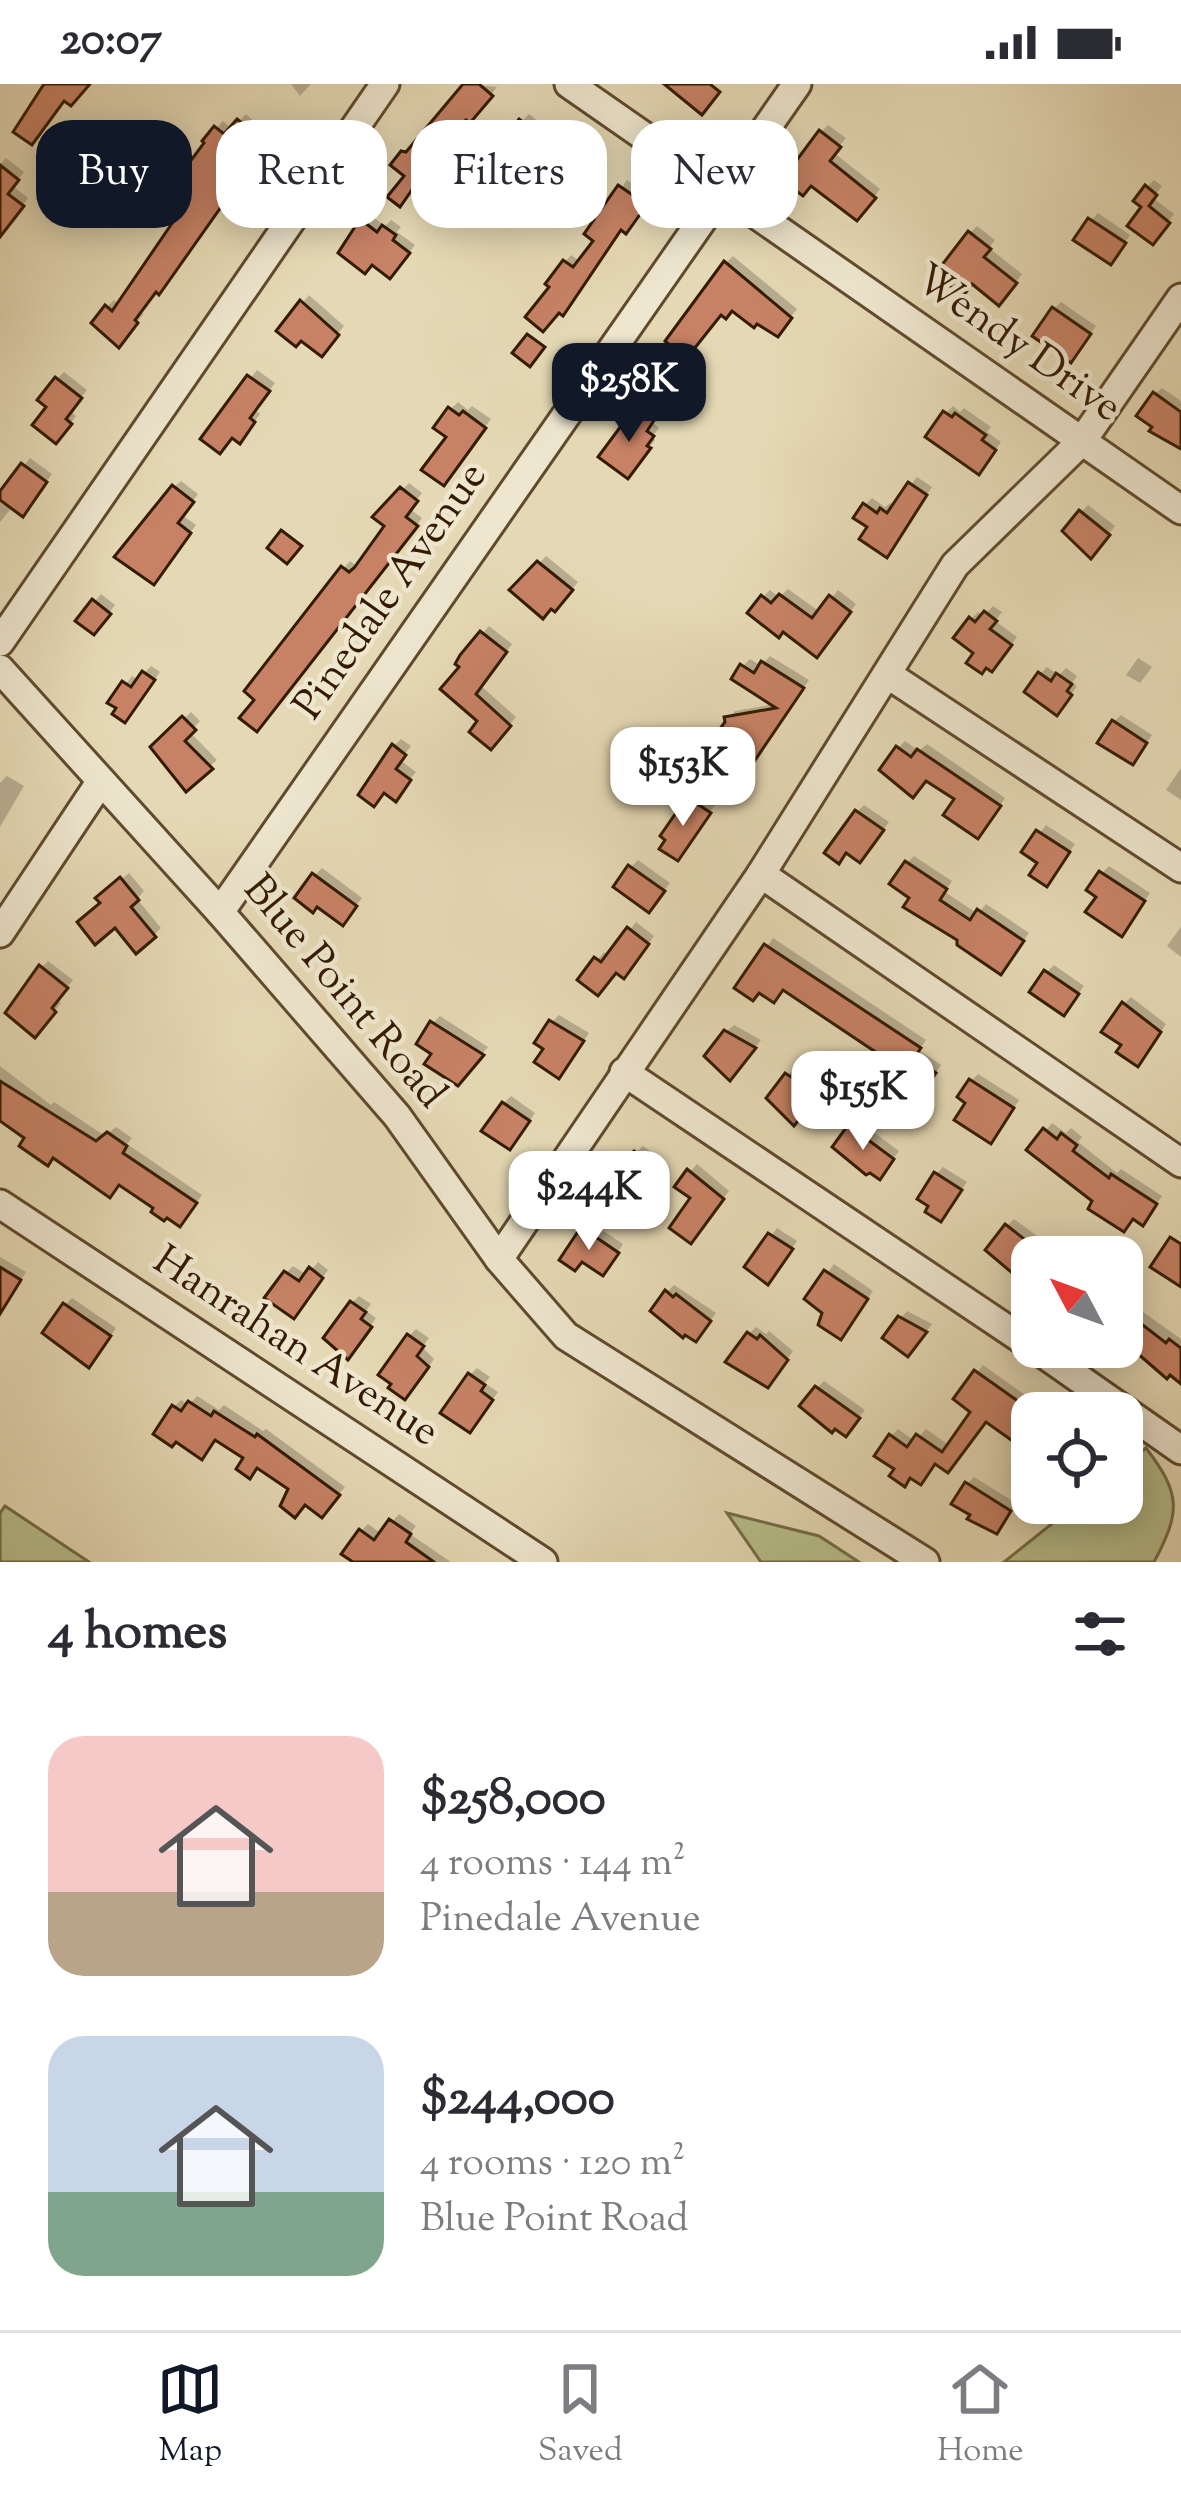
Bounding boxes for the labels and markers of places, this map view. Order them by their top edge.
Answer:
pin: $258K [545,343,713,445]
pin: $153K [599,727,767,829]
pin: $155K [779,1051,947,1153]
pin: $244K [505,1151,673,1253]

